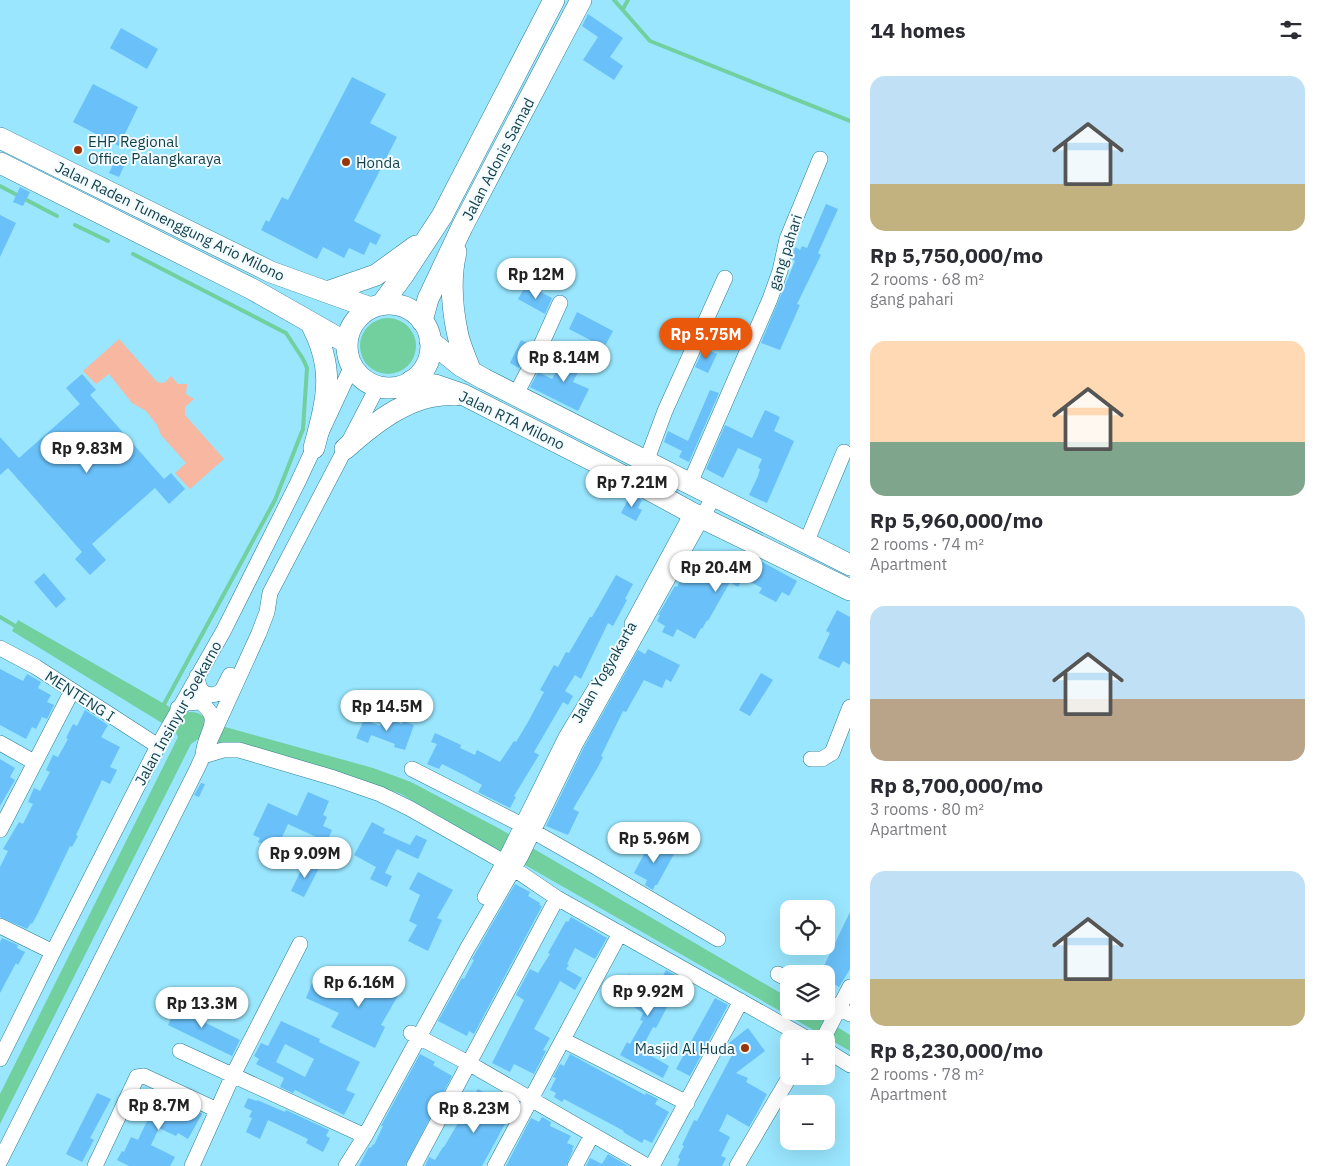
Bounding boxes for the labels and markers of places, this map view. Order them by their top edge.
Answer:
place label: EHP Regional Office Palangkaraya [88,132,221,168]
marker: EHP Regional Office Palangkaraya [72,144,84,156]
place label: Honda [356,153,400,172]
marker: Honda [340,156,352,168]
pin: Rp 12M [495,258,577,300]
pin: Rp 5.75M [654,318,758,360]
pin: Rp 8.14M [512,340,616,383]
pin: Rp 9.83M [35,432,139,474]
pin: Rp 7.21M [580,466,684,508]
pin: Rp 20.4M [664,550,768,593]
pin: Rp 14.5M [335,690,439,732]
pin: Rp 5.96M [602,822,706,864]
pin: Rp 9.09M [253,836,357,879]
pin: Rp 6.16M [307,966,411,1008]
pin: Rp 9.92M [596,974,700,1017]
pin: Rp 13.3M [150,986,254,1029]
place label: Masjid Al Huda [635,1039,735,1058]
marker: Masjid Al Huda [739,1042,751,1054]
pin: Rp 8.7M [113,1088,205,1131]
pin: Rp 8.23M [422,1092,526,1134]

